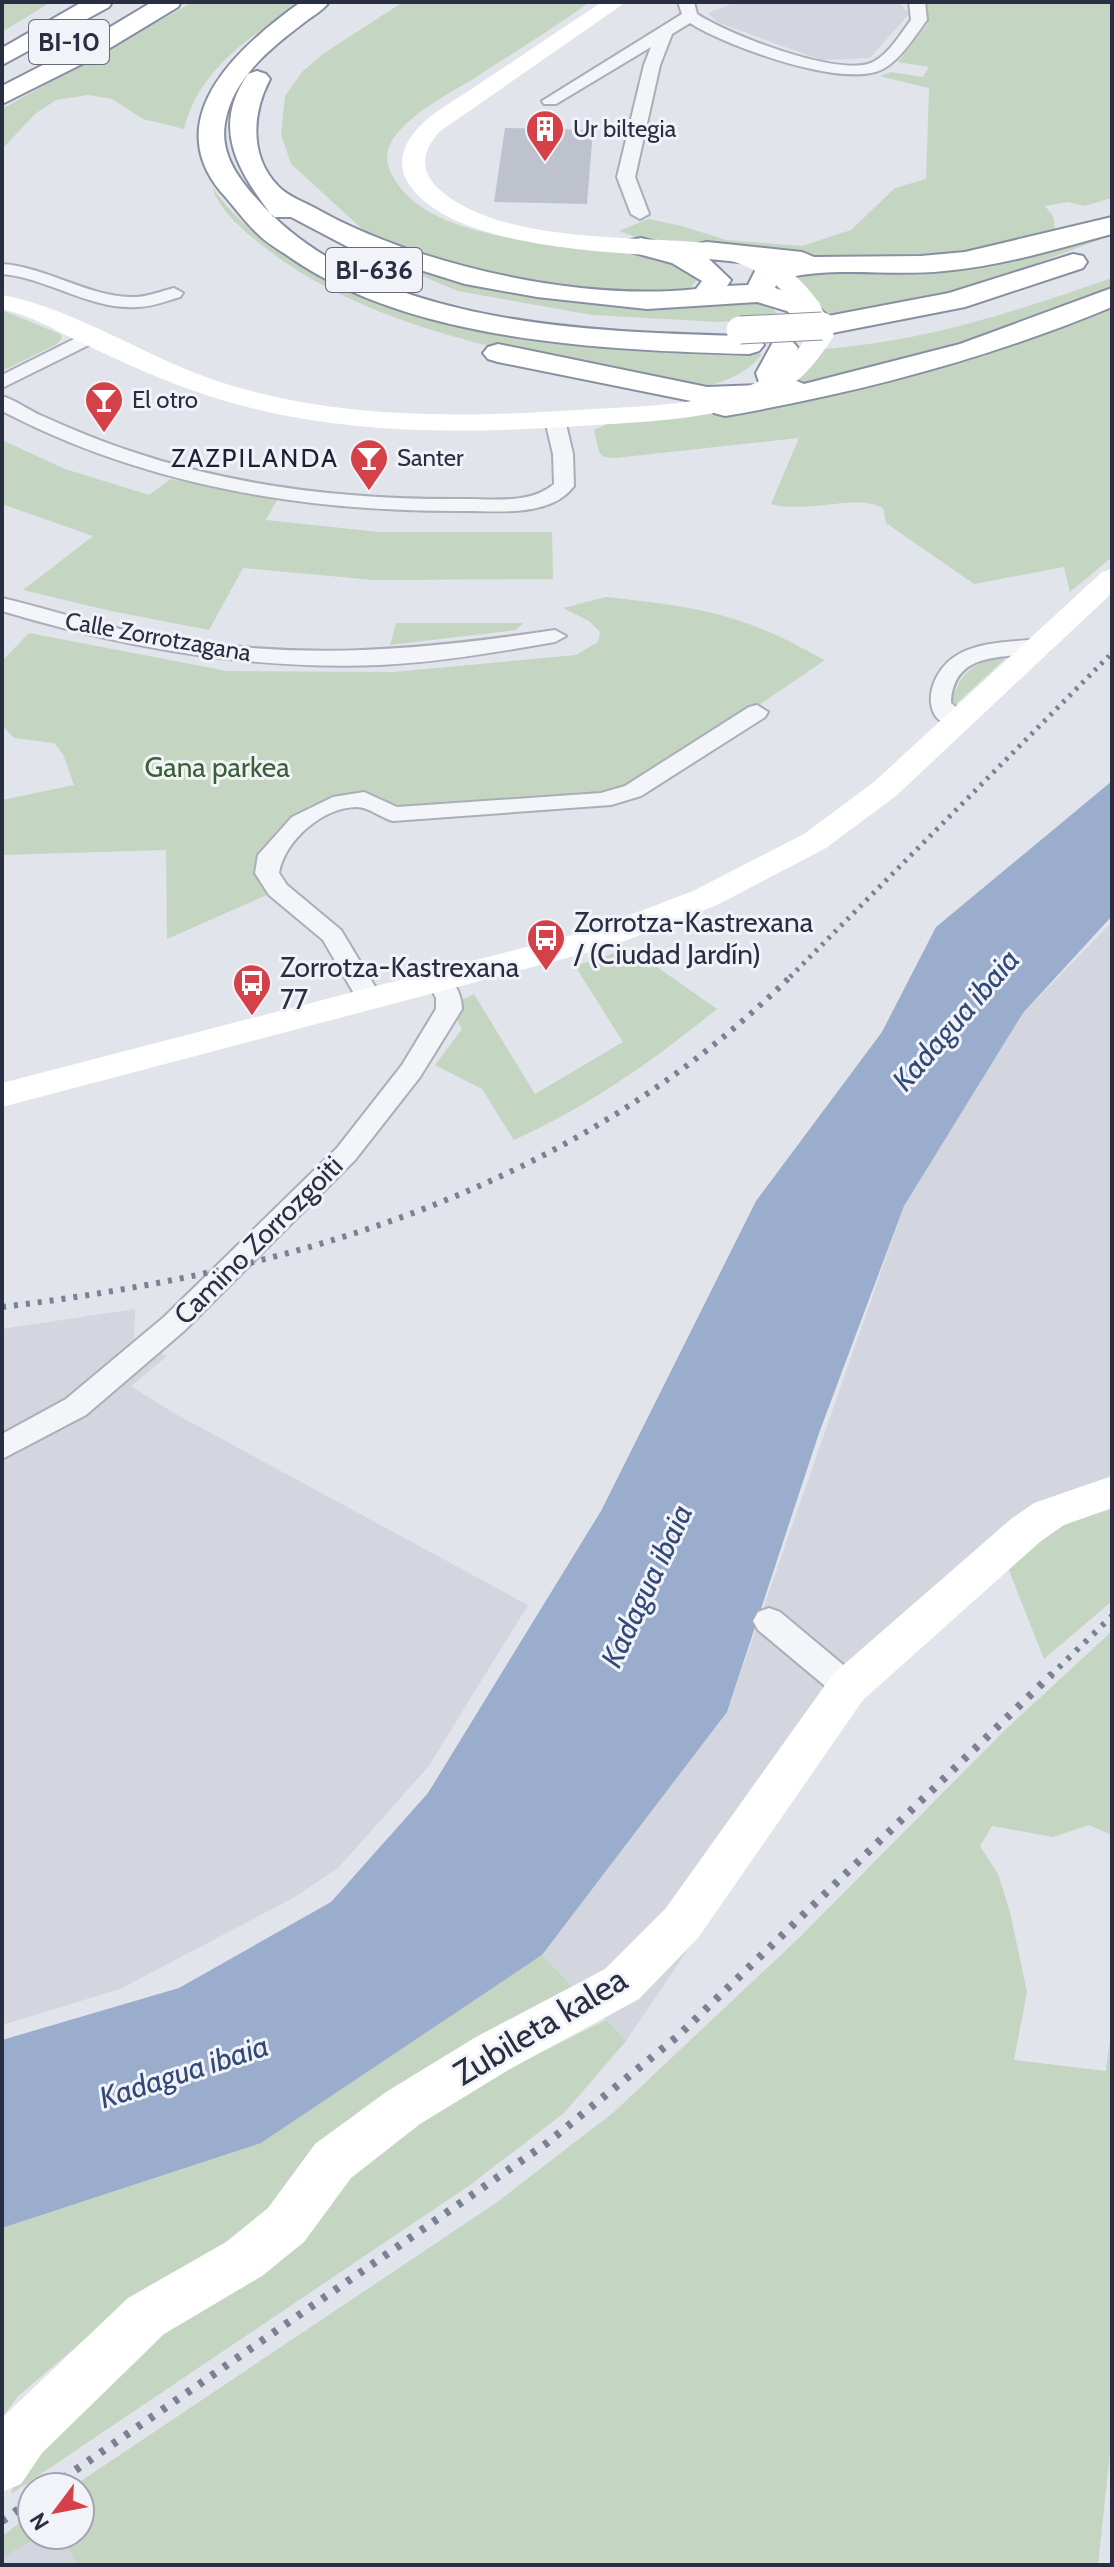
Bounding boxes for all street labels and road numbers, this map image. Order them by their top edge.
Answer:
road number: BI-10 [29,20,109,64]
road number: BI-636 [326,248,422,292]
street label: Calle Zorrotzagana [63,606,254,667]
street label: Camino Zorrozgoiti [167,1149,349,1331]
street label: Zubileta kalea [446,1957,635,2094]

